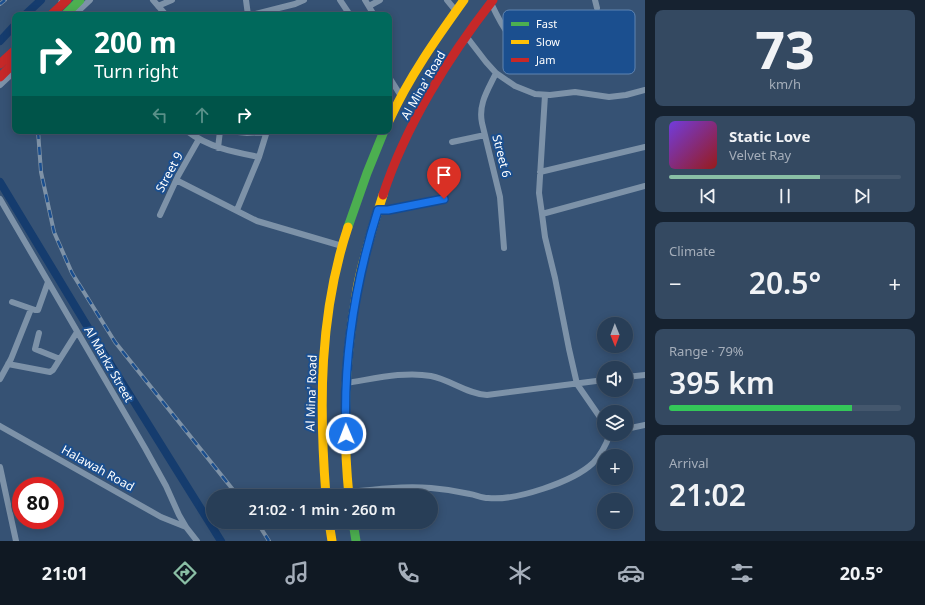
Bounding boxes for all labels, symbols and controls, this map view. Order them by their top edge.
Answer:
legend [503,10,635,74]
text: 73 [755,13,815,84]
text: Fast [536,16,557,31]
text: 200 m [94,23,177,61]
icon: right [28,28,80,80]
text: Slow [536,34,560,49]
street label: Al Mina' Road [396,48,450,122]
text: Jam [535,52,555,67]
text: Turn right [94,59,178,83]
text: km/h [769,75,801,93]
icon: left [149,104,171,126]
icon: ahead [191,104,213,126]
icon: right [233,104,255,126]
text: Static Love [729,126,810,146]
street label: Street 6 [488,133,516,179]
text: Velvet Ray [729,146,791,164]
street label: Street 9 [151,149,187,195]
pin [427,158,461,199]
icon: arrive [433,164,455,186]
icon: previous [697,185,719,207]
icon: pause [774,185,796,207]
icon: next [851,185,873,207]
text: Climate [669,242,715,260]
text: 20.5° [749,262,821,303]
text: − [669,268,682,298]
text: + [888,268,901,298]
north arrow [597,317,633,353]
map controls [597,317,633,529]
street label: Al Markz Street [80,323,138,406]
text: Range · 79% [669,342,744,360]
street label: Al Mina' Road [301,354,321,432]
button: sound [597,361,633,397]
text: 395 km [669,362,775,403]
button: layers [597,405,633,441]
position arrow [325,413,367,455]
street label: Halawah Road [58,441,138,495]
button: + [597,449,633,485]
text: Arrival [669,454,709,472]
text: 21:02 [669,474,746,515]
speed limit sign: 80 [12,477,64,529]
button: − [597,493,633,529]
text: 21:02 · 1 min · 260 m [248,499,396,519]
icon: directions [171,559,199,587]
icon: music [283,559,311,587]
icon: phone [394,559,422,587]
icon: climate [506,559,534,587]
icon: car [617,559,645,587]
icon: filters [728,559,756,587]
text: 21:01 [42,561,88,585]
text: 20.5° [840,561,883,585]

